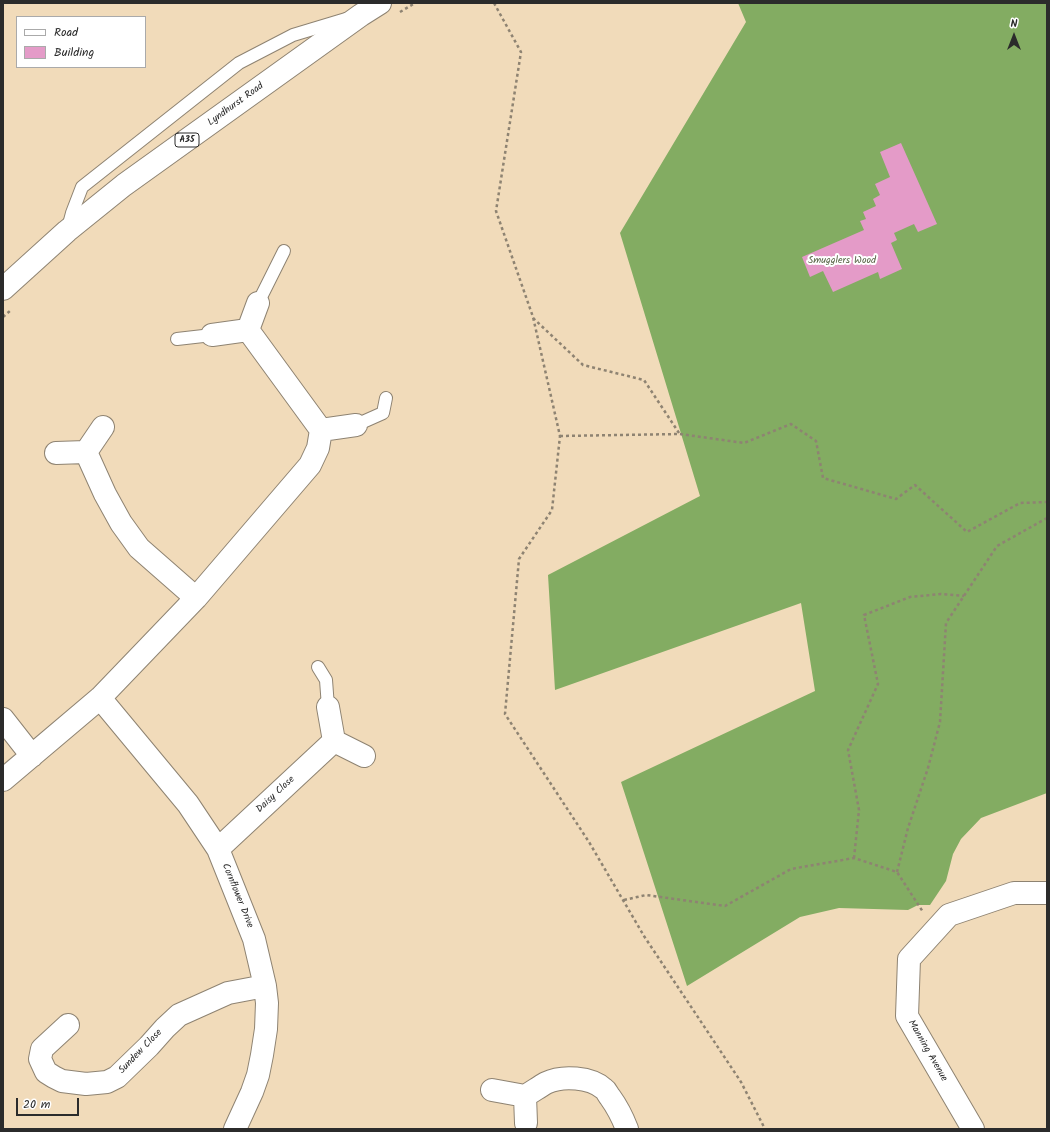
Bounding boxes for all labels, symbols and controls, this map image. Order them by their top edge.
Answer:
text: N [1011,15,1017,33]
legend [16,16,146,68]
north arrow [994,16,1034,56]
text: Road [54,23,78,42]
text: Building [54,43,94,62]
street label: Lyndhurst Road [206,81,266,129]
road number: A35 [175,133,199,147]
park label: Smugglers Wood [808,255,876,267]
street label: Daisy Close [254,774,298,816]
street label: Cornflower Drive [219,862,255,930]
street label: Manning Avenue [905,1018,949,1084]
street label: Sundew Close [117,1027,165,1077]
scale bar [18,1090,81,1116]
text: 20 m [23,1095,50,1114]

